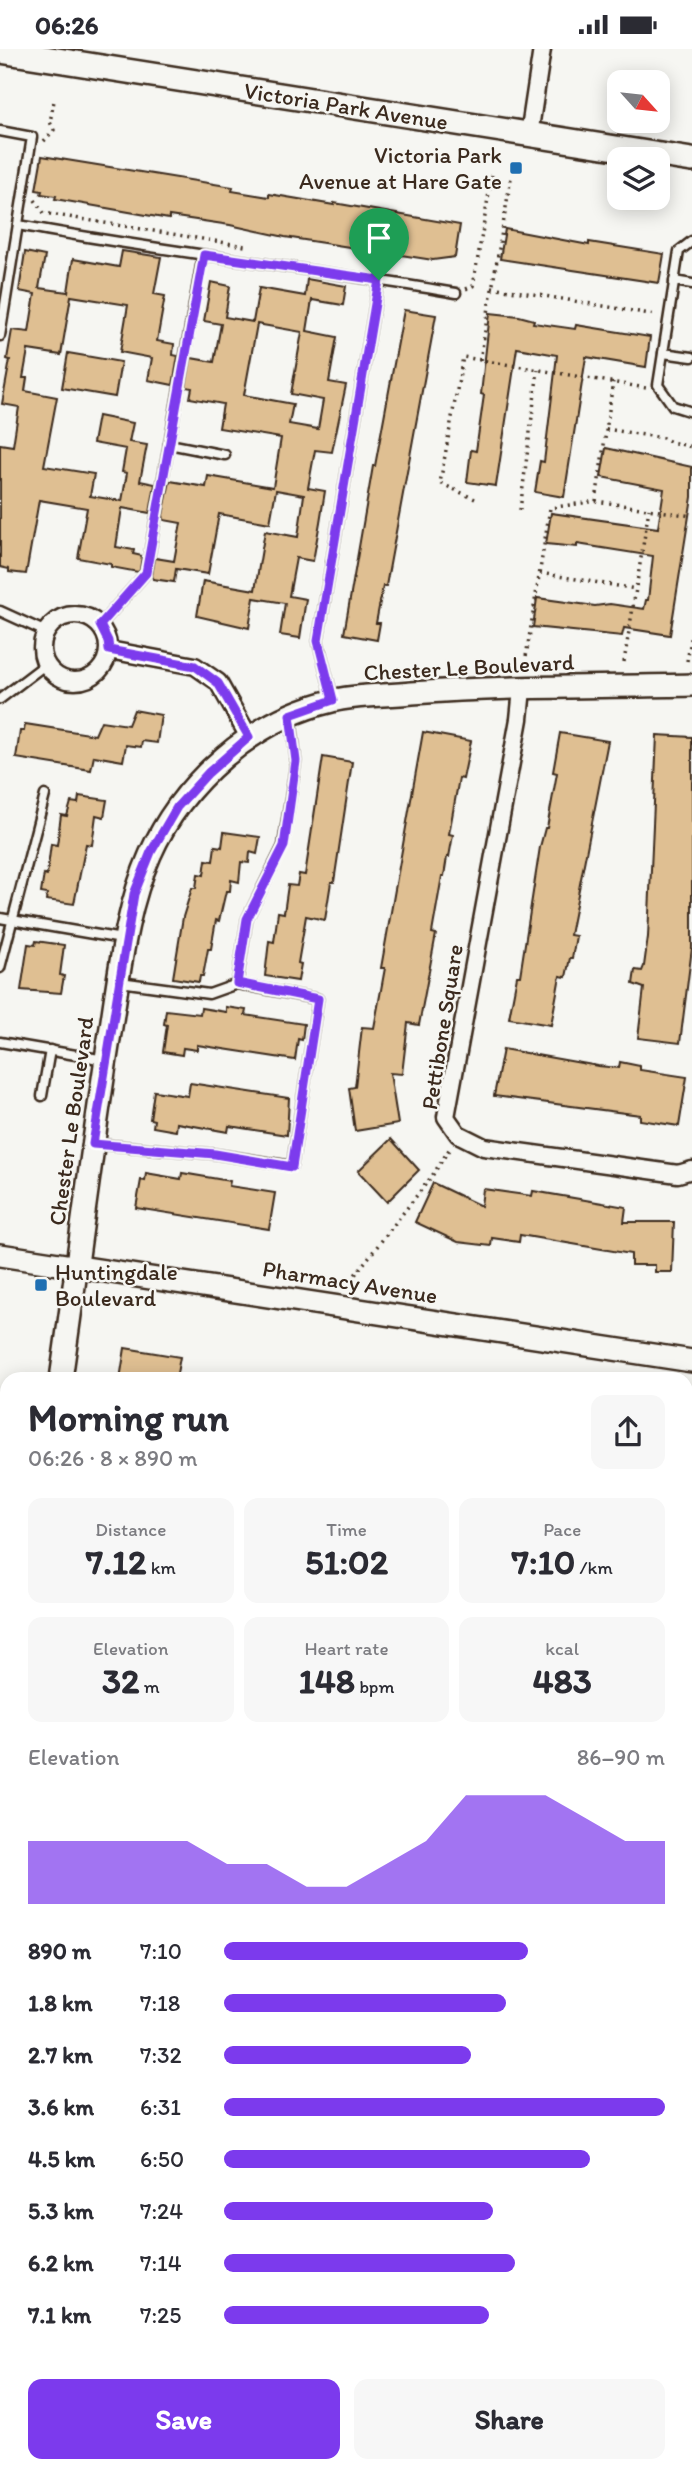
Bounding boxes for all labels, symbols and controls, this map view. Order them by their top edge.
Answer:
text: 06:26 [35,9,99,41]
north arrow [607,70,670,133]
map controls [607,70,670,210]
street label: Victoria Park Avenue [242,76,450,136]
place label: Victoria Park Avenue at Hare Gate [299,141,502,195]
button: layers [607,147,670,210]
marker: Victoria Park Avenue at Hare Gate [508,160,524,176]
pin [349,208,409,280]
icon: arrive [360,219,398,257]
street label: Chester Le Boulevard [363,647,575,687]
street label: Pettibone Square [415,942,469,1112]
street label: Chester Le Boulevard [42,1014,100,1227]
street label: Pharmacy Avenue [261,1254,439,1310]
place label: Huntingdale Boulevard [55,1258,178,1312]
marker: Huntingdale Boulevard [33,1277,49,1293]
text: Morning run [28,1395,229,1441]
button: share [591,1395,665,1469]
text: 06:26 · 8 × 890 m [28,1444,198,1472]
text: Distance [95,1518,166,1541]
text: Time [326,1518,367,1541]
text: Pace [543,1518,581,1541]
text: 7.12 [86,1541,146,1583]
text: 51:02 [305,1541,388,1583]
text: 7:10 [512,1541,575,1583]
text: km [146,1556,176,1579]
text: /km [575,1556,613,1579]
text: Elevation [93,1637,169,1660]
text: Heart rate [304,1637,389,1660]
text: kcal [545,1637,579,1660]
text: 32 [102,1660,139,1702]
text: 148 [298,1660,355,1702]
text: 483 [533,1660,592,1702]
text: m [139,1675,160,1698]
text: bpm [355,1675,394,1698]
text: Elevation [28,1743,119,1771]
text: 86–90 m [577,1743,665,1771]
text: 890 m [28,1937,91,1965]
text: 7:10 [140,1937,182,1965]
text: 1.8 km [28,1989,93,2017]
text: 7:18 [140,1989,180,2017]
text: 2.7 km [28,2041,93,2069]
text: 7:32 [140,2041,182,2069]
text: 3.6 km [28,2093,94,2121]
text: 6:31 [140,2093,181,2121]
text: 4.5 km [28,2145,95,2173]
text: 6:50 [140,2145,184,2173]
text: 5.3 km [28,2197,94,2225]
text: 7:24 [140,2197,183,2225]
text: 6.2 km [28,2249,94,2277]
text: 7:14 [140,2249,182,2277]
text: 7.1 km [28,2301,91,2329]
text: 7:25 [140,2301,181,2329]
button: Save [28,2379,340,2459]
button: Share [354,2379,665,2459]

